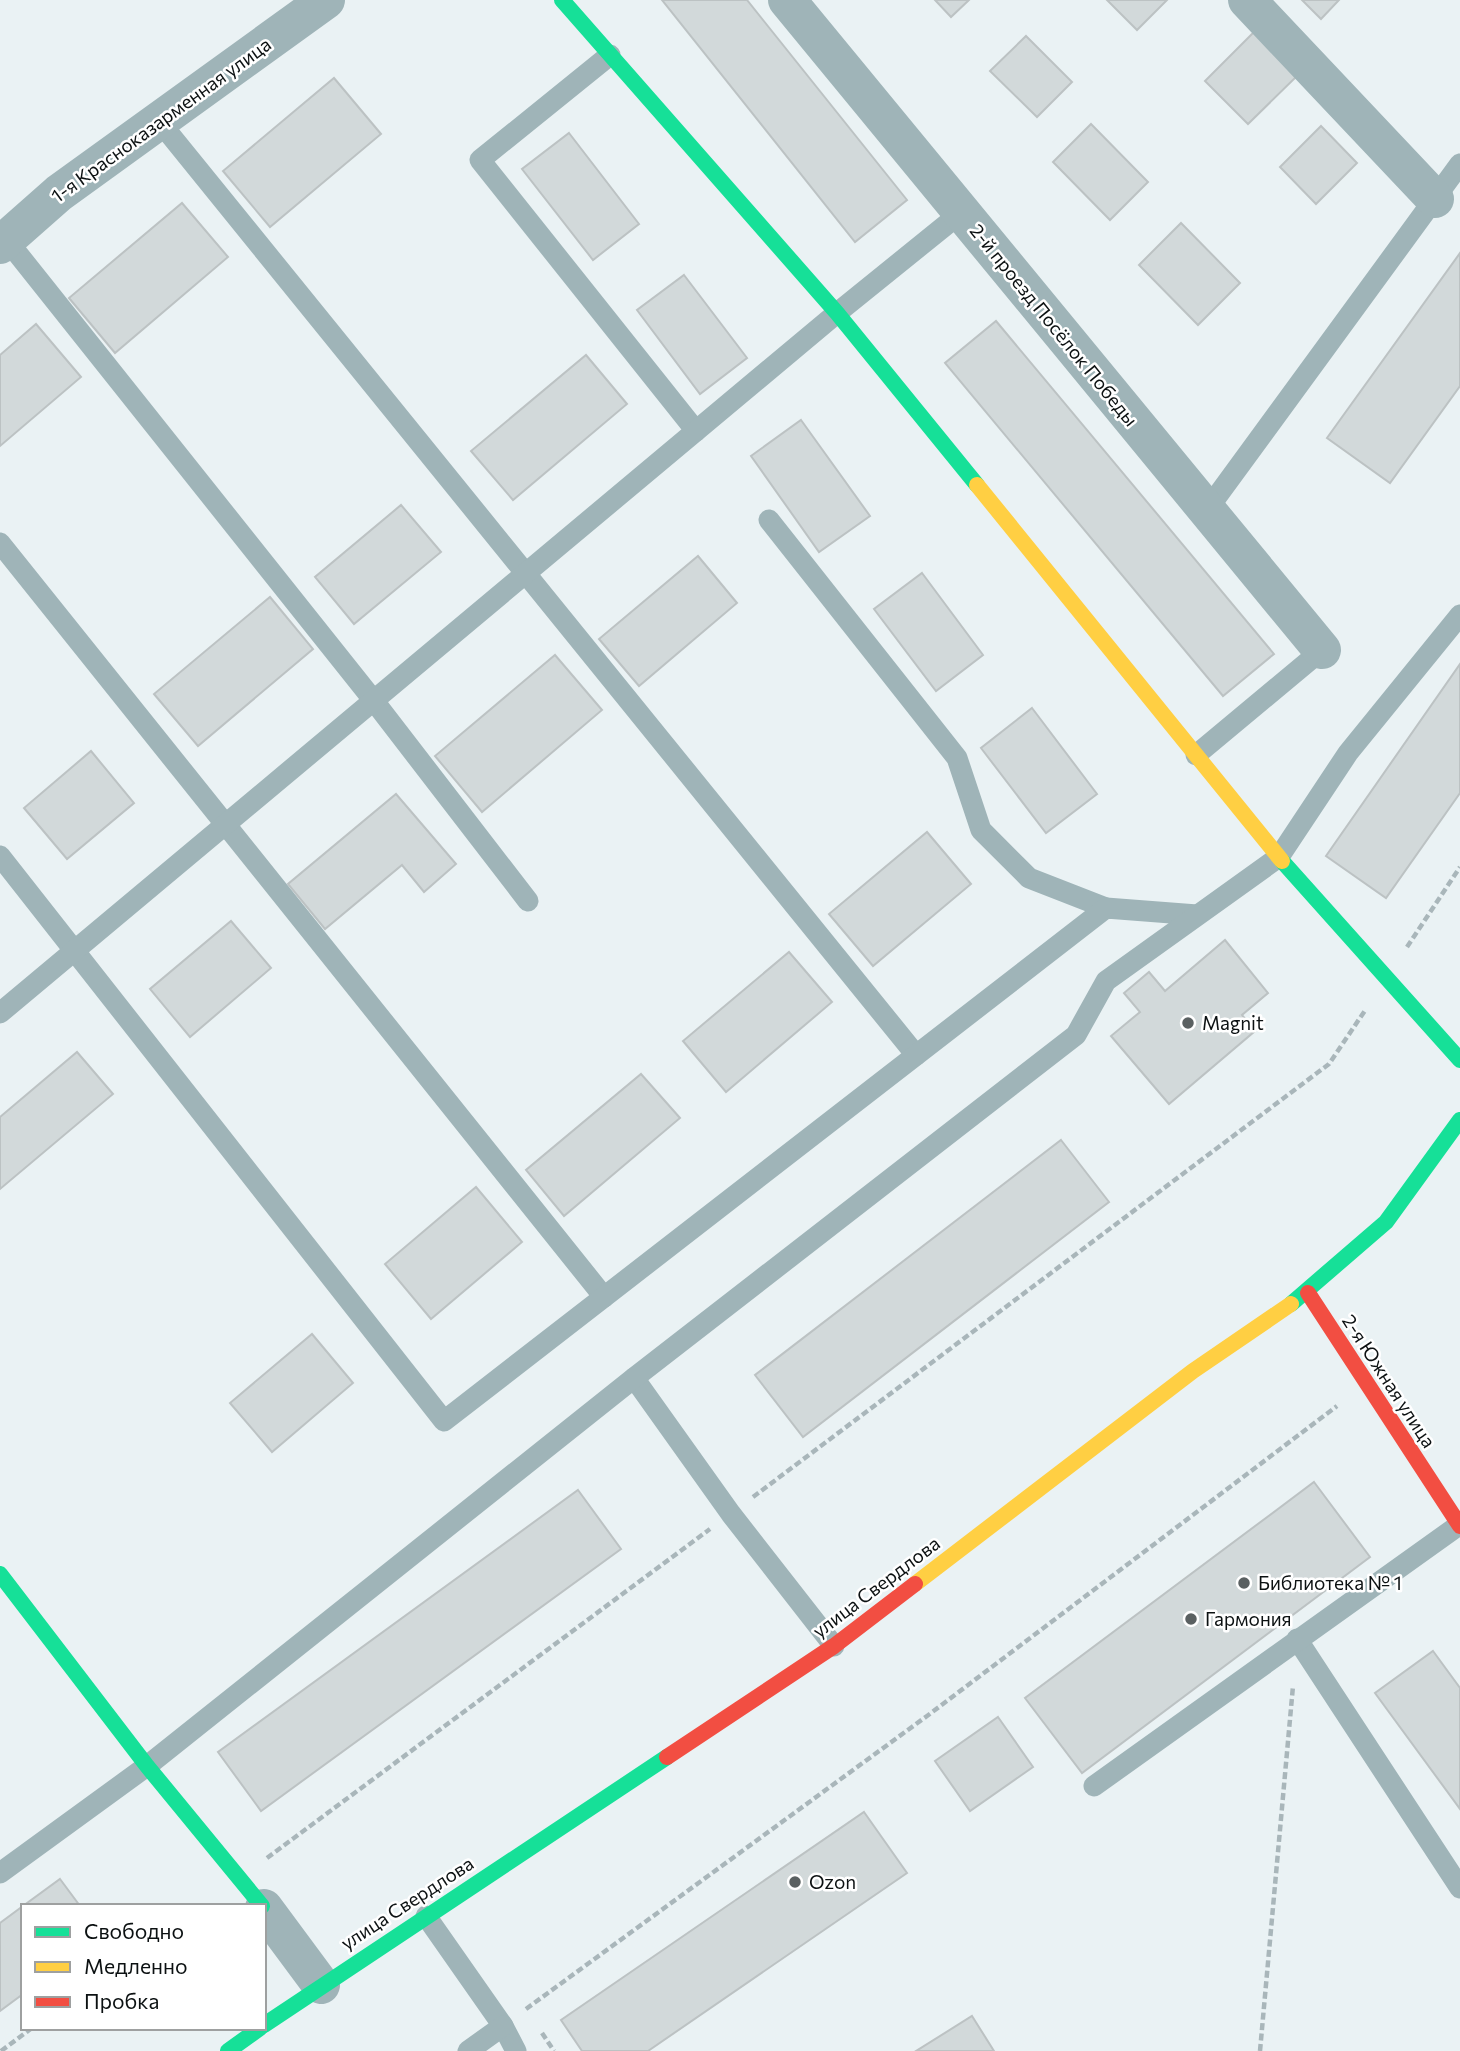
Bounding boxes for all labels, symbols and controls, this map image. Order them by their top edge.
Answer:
street label: 1-я Красноказарменная улица [46,32,275,207]
street label: 2-й проезд Посёлок Победы [966,219,1143,430]
place label: Magnit [1202,1011,1264,1034]
marker: Magnit [1180,1015,1196,1031]
street label: 2-я Южная улица [1338,1310,1441,1452]
street label: улица Свердлова [807,1531,944,1642]
place label: Библиотека № 1 [1258,1571,1402,1594]
marker: Библиотека № 1 [1236,1575,1252,1591]
place label: Гармония [1205,1607,1292,1630]
marker: Гармония [1183,1611,1199,1627]
street label: улица Свердлова [336,1851,477,1954]
place label: Ozon [809,1870,856,1893]
marker: Ozon [787,1874,803,1890]
legend [21,1904,266,2030]
text: Свободно [84,1918,184,1943]
text: Медленно [84,1953,188,1978]
text: Пробка [84,1988,159,2013]

